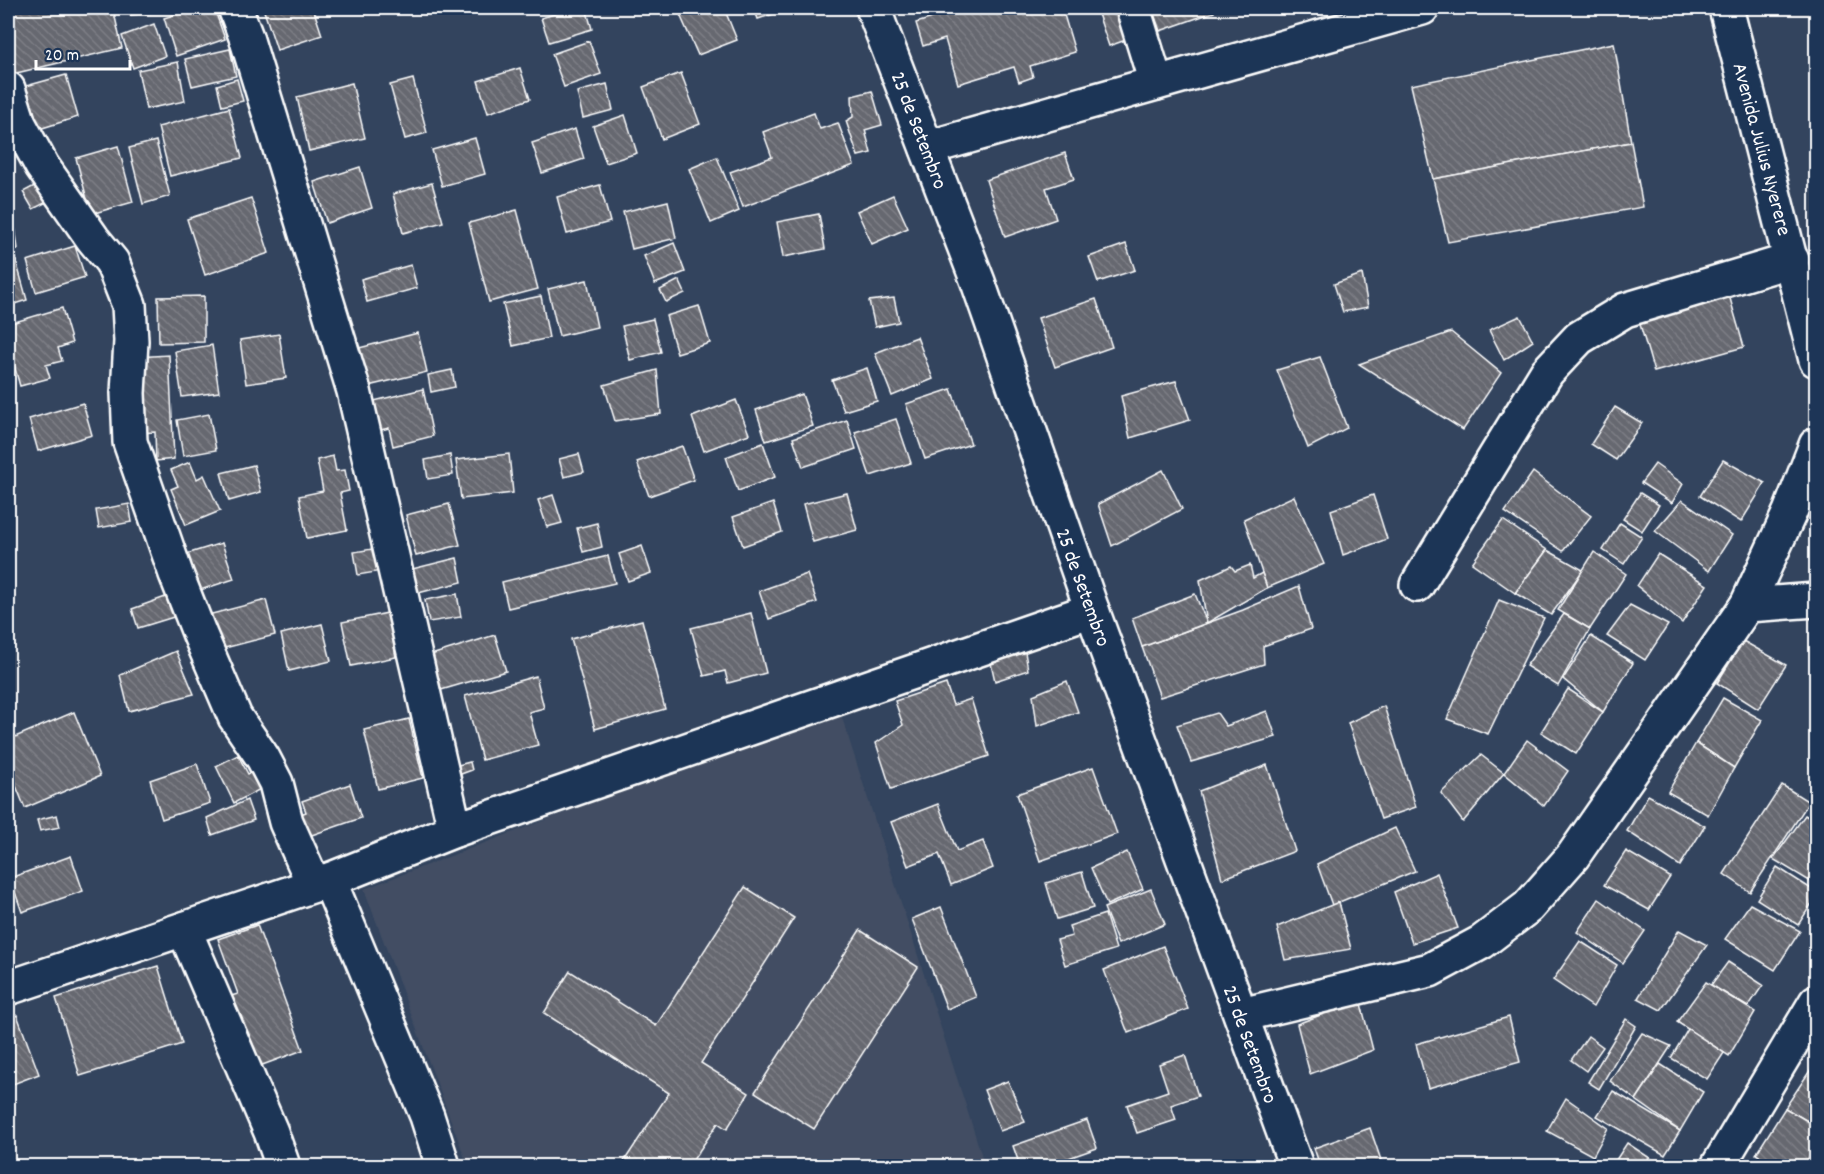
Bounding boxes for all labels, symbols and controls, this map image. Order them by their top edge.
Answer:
scale bar [36,33,130,71]
text: 20 m [45,44,79,69]
street label: Avenida Julius Nyerere [1723,60,1798,240]
street label: 25 de Setembro [881,68,953,194]
street label: 25 de Setembro [1046,525,1116,651]
street label: 25 de Setembro [1213,982,1283,1108]

